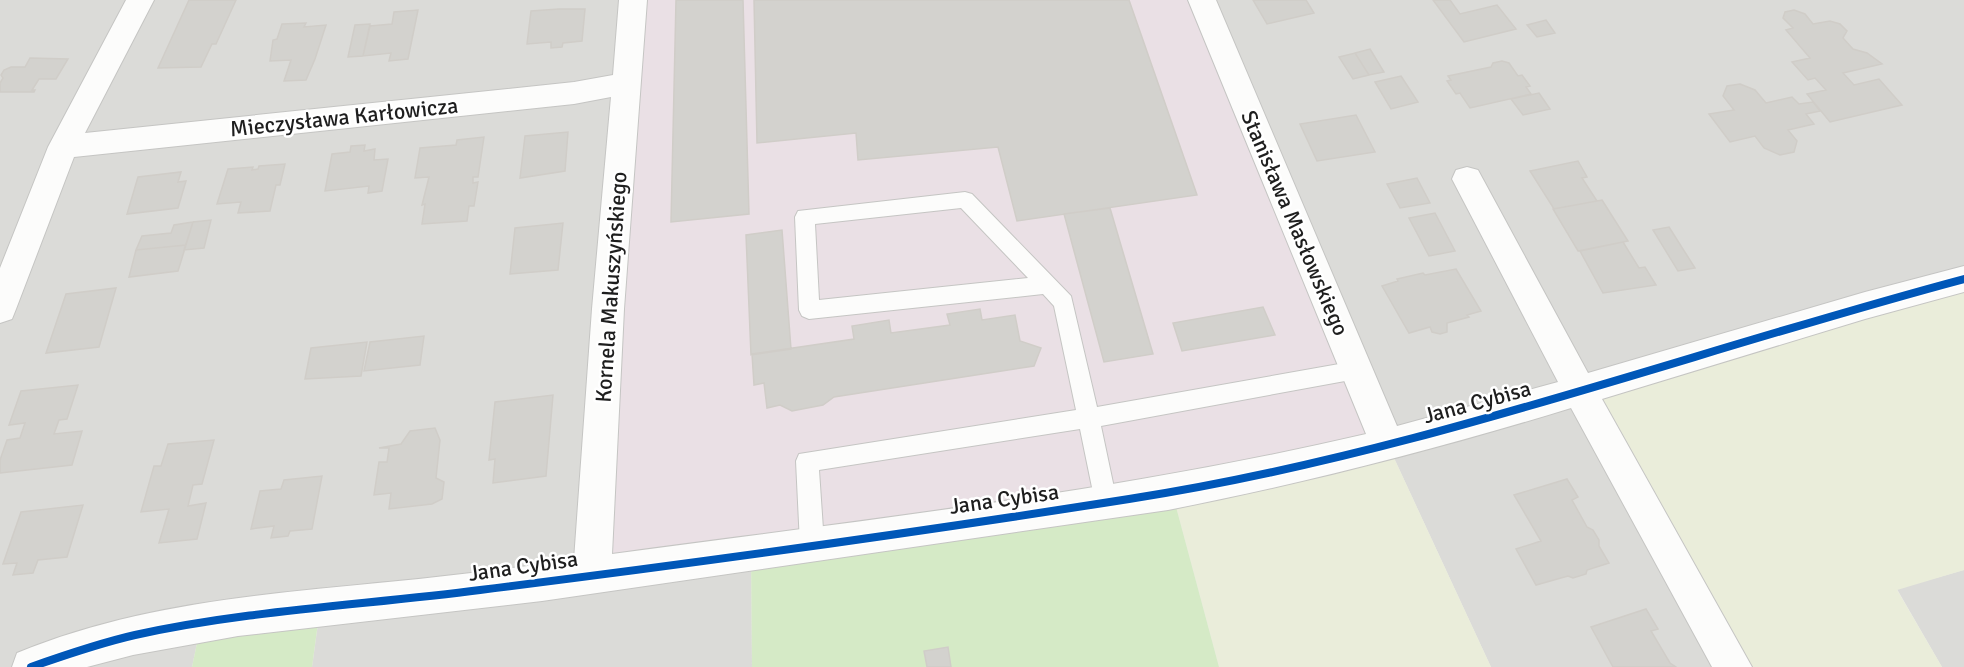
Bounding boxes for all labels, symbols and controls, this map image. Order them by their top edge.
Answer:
street label: Mieczysława Karłowicza [229,92,459,142]
street label: Stanisława Masłowskiego [1235,106,1355,340]
street label: Kornela Makuszyńskiego [589,170,633,404]
street label: Jana Cybisa [1420,375,1534,429]
street label: Jana Cybisa [947,478,1061,520]
street label: Jana Cybisa [466,545,580,587]

